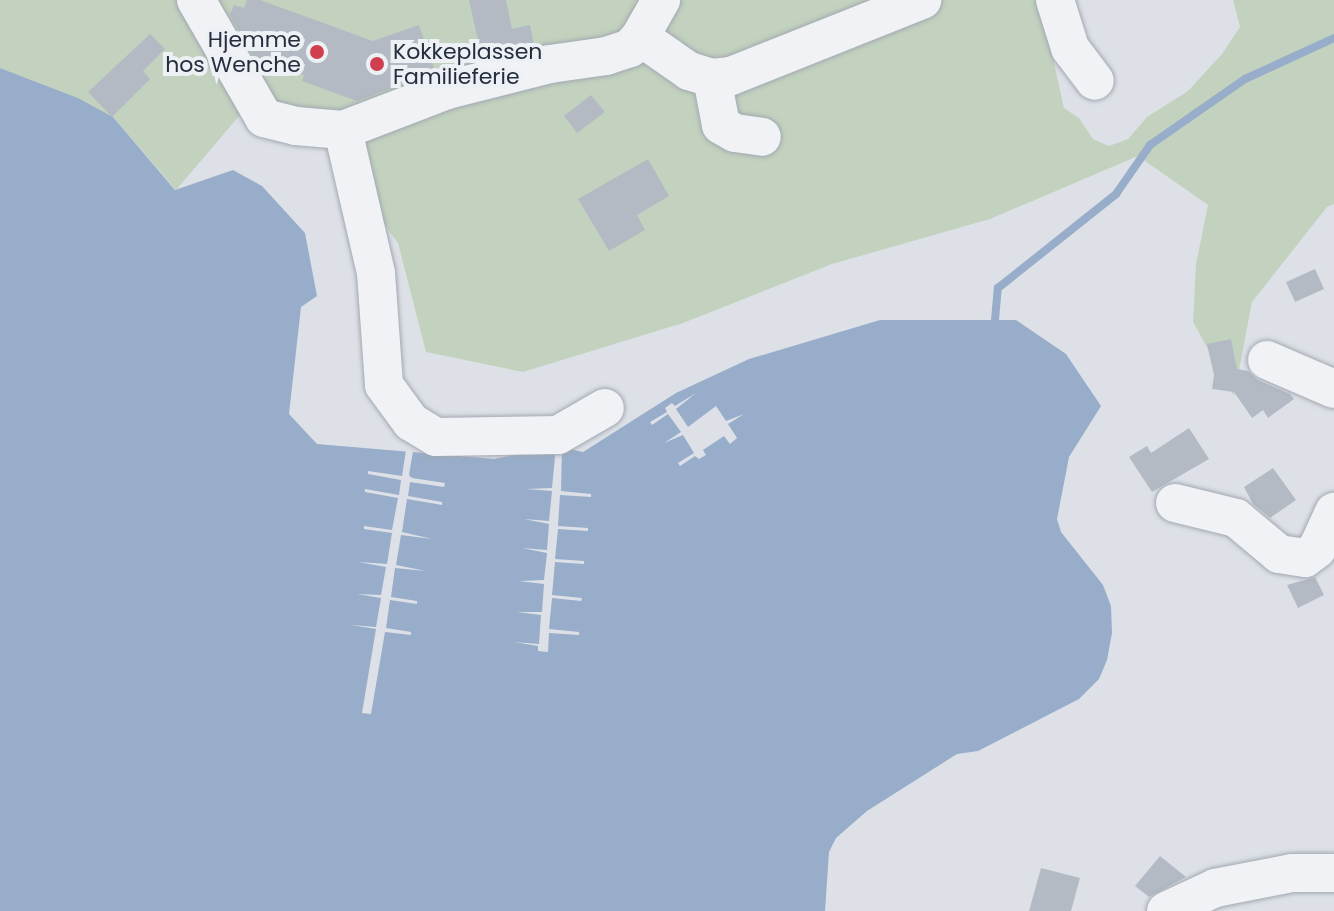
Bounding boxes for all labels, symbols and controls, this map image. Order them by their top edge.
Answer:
place label: Hjemme hos Wenche [165,26,301,78]
place label: Kokkeplassen Familieferie [393,38,542,90]
marker: Hjemme hos Wenche [308,43,326,61]
marker: Kokkeplassen Familieferie [368,55,386,73]

